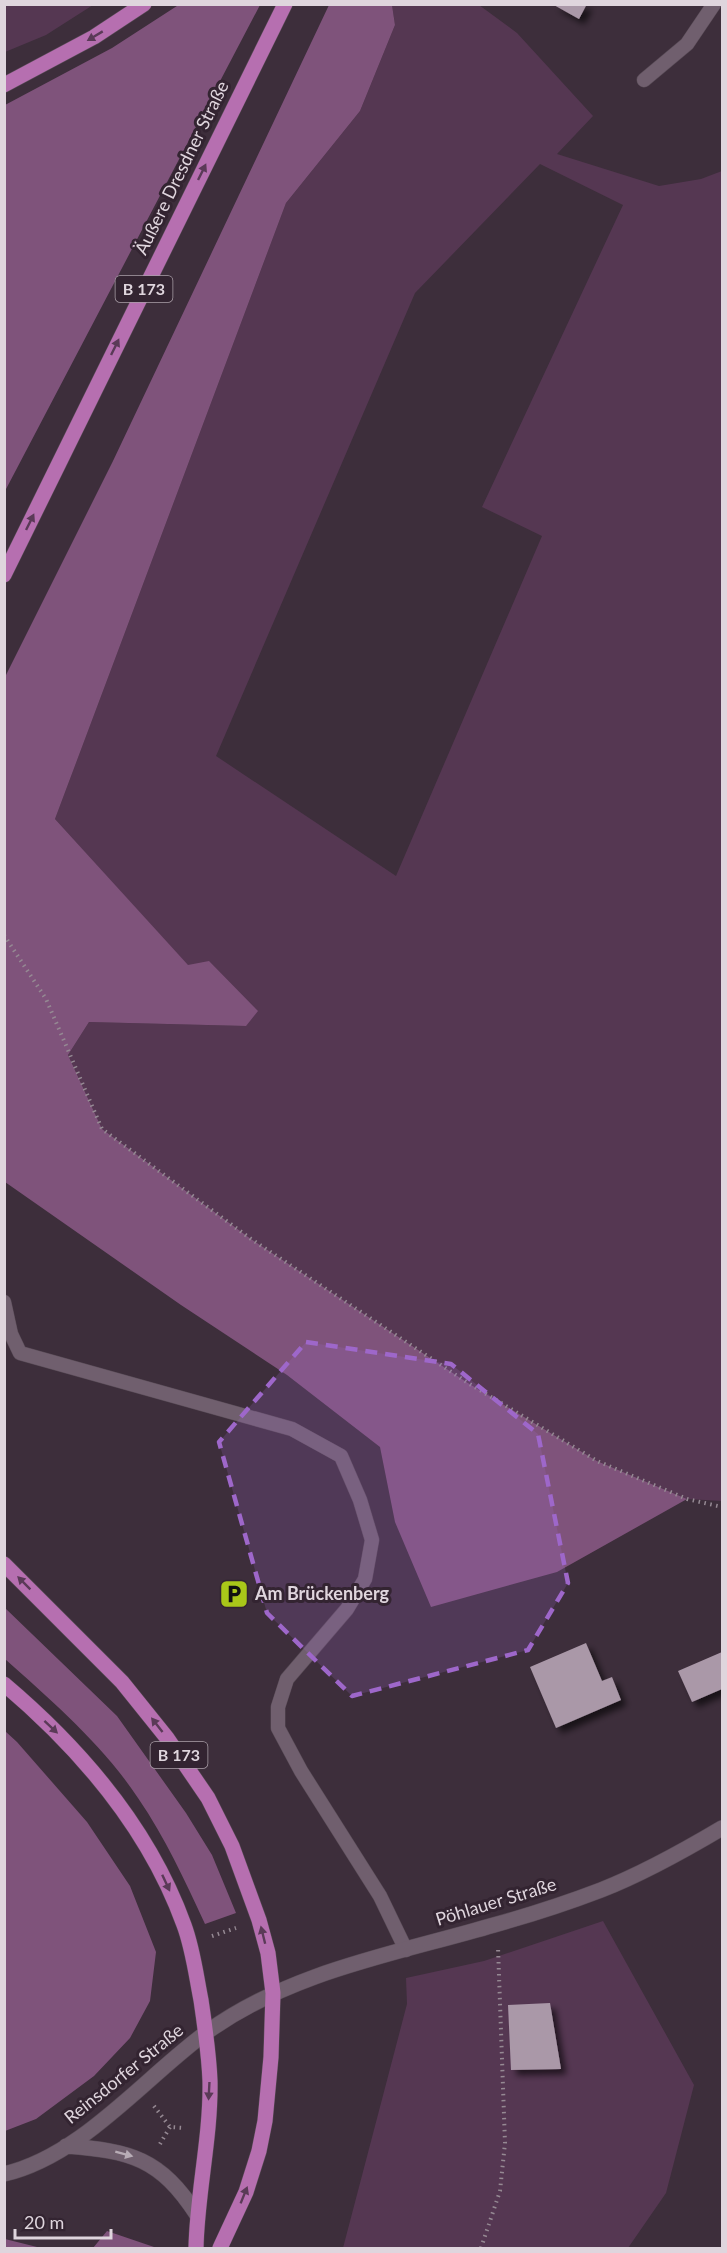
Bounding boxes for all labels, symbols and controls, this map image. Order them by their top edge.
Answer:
one-way arrow [86,31,103,41]
street label: Äußere Dresdner Straße [129,77,233,258]
one-way arrow [197,163,207,180]
road number: B 173 [116,276,172,302]
one-way arrow [111,338,120,355]
one-way arrow [25,514,35,531]
one-way arrow [17,1577,31,1591]
parking icon: Am Brückenberg [218,1578,250,1610]
place label: Am Brückenberg [254,1582,390,1604]
one-way arrow [151,1717,164,1733]
one-way arrow [44,1720,58,1734]
road number: B 173 [150,1742,207,1768]
street label: Pöhlauer Straße [433,1872,559,1930]
one-way arrow [162,1875,171,1892]
one-way arrow [258,1926,268,1944]
street label: Reinsdorfer Straße [59,2019,187,2128]
one-way arrow [205,2082,214,2101]
one-way arrow [115,2149,133,2159]
one-way arrow [239,2186,249,2204]
scale bar [15,2202,111,2240]
text: 20 m [24,2211,64,2233]

